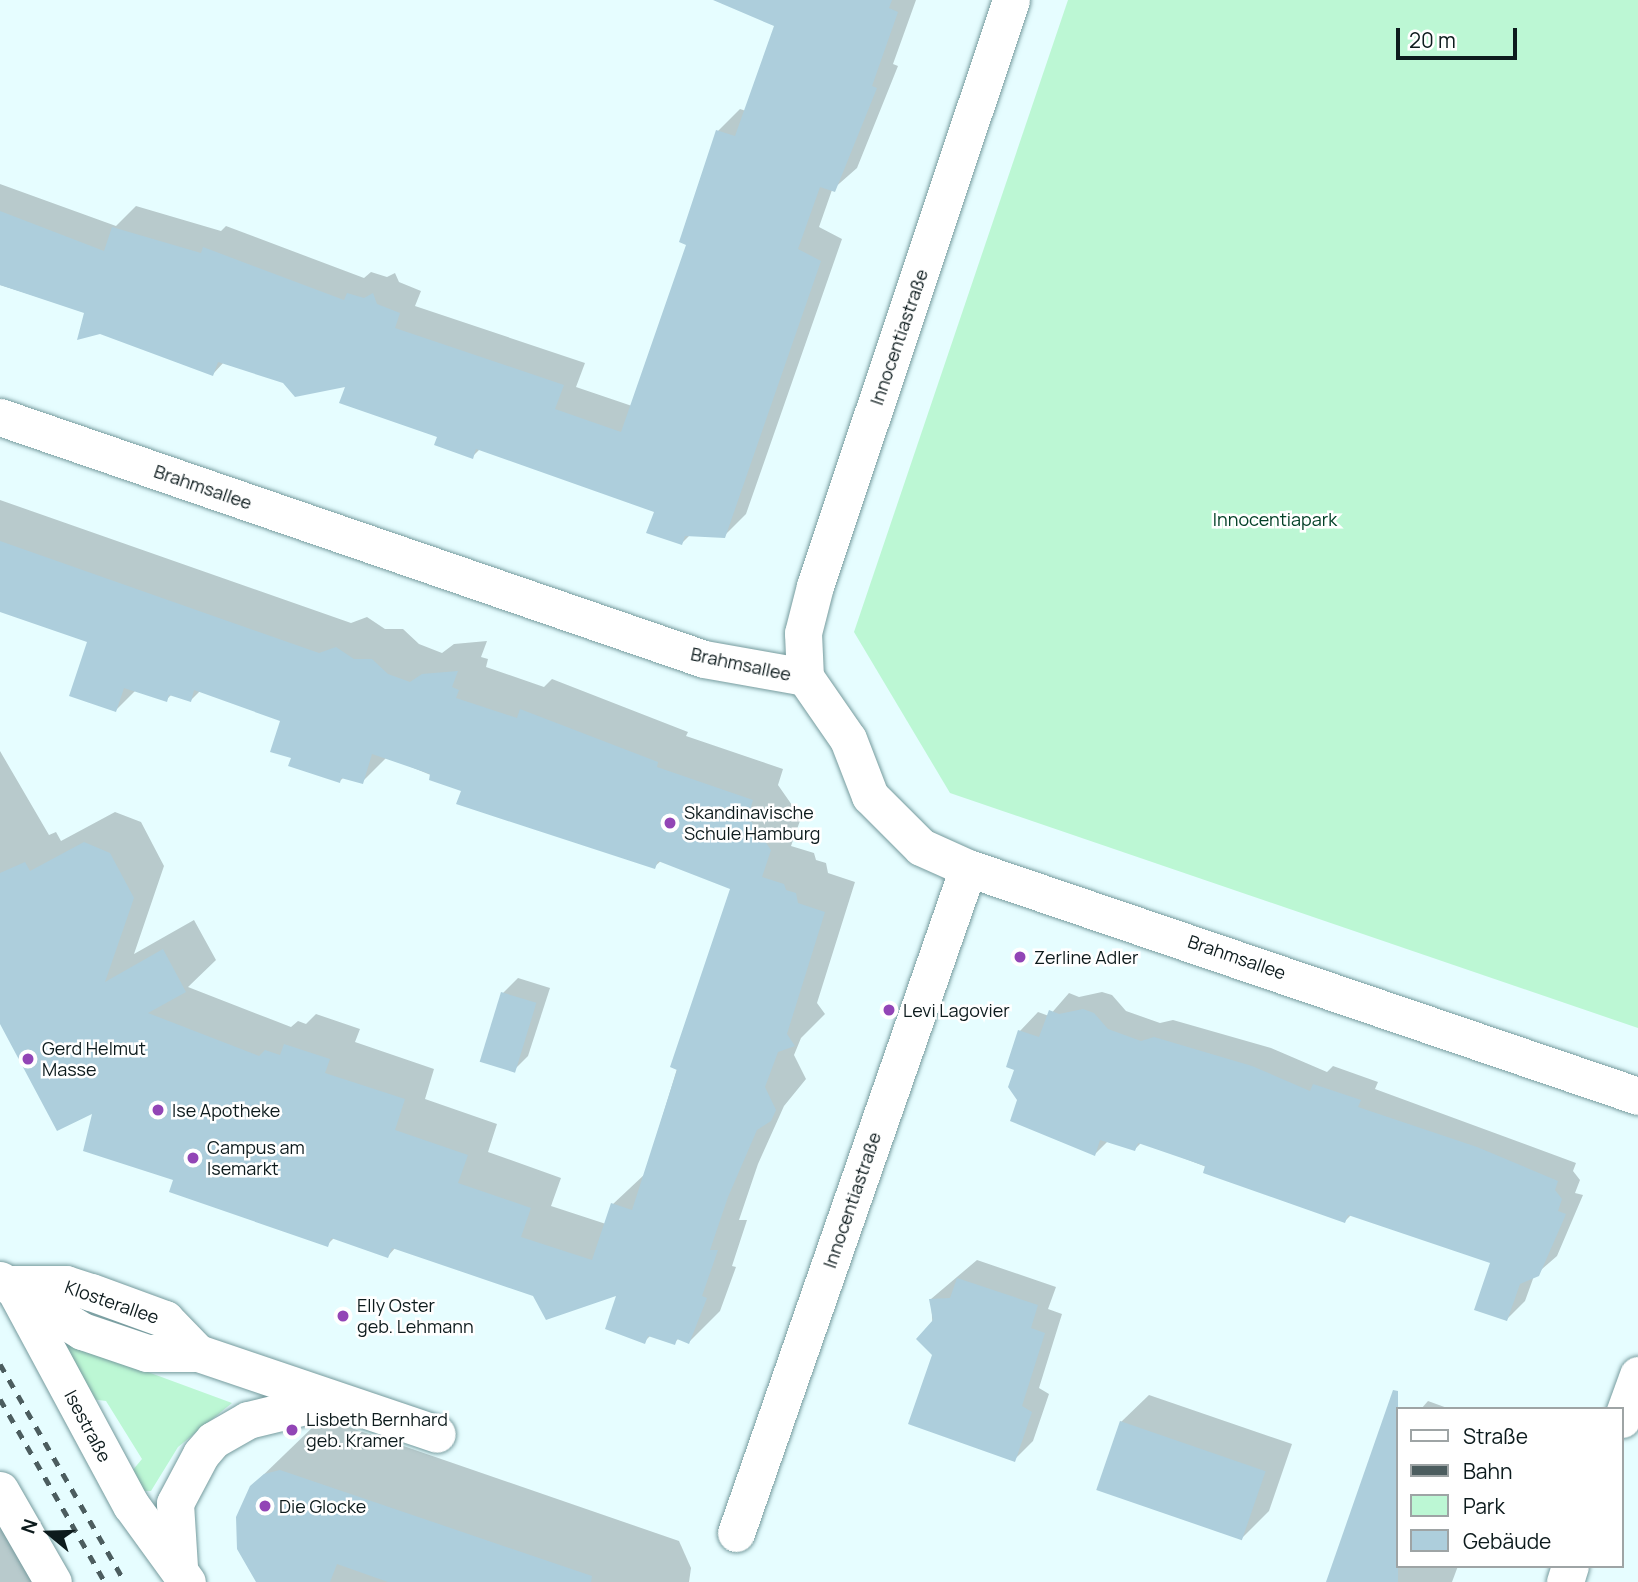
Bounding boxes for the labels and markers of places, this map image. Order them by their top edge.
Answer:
place label: Skandinavische Schule Hamburg [684,802,820,844]
marker: Skandinavische Schule Hamburg [662,815,678,831]
place label: Zerline Adler [1034,946,1139,968]
marker: Zerline Adler [1012,949,1028,965]
place label: Levi Lagovier [903,999,1010,1021]
marker: Levi Lagovier [881,1002,897,1018]
place label: Gerd Helmut Masse [42,1038,146,1080]
marker: Gerd Helmut Masse [20,1051,36,1067]
place label: Ise Apotheke [172,1099,280,1121]
marker: Ise Apotheke [150,1102,166,1118]
place label: Campus am Isemarkt [207,1137,305,1180]
marker: Campus am Isemarkt [185,1150,201,1166]
place label: Elly Oster geb. Lehmann [357,1295,474,1338]
marker: Elly Oster geb. Lehmann [335,1308,351,1324]
place label: Lisbeth Bernhard geb. Kramer [306,1409,448,1452]
marker: Lisbeth Bernhard geb. Kramer [284,1422,300,1438]
place label: Die Glocke [279,1495,366,1517]
marker: Die Glocke [257,1498,273,1514]

